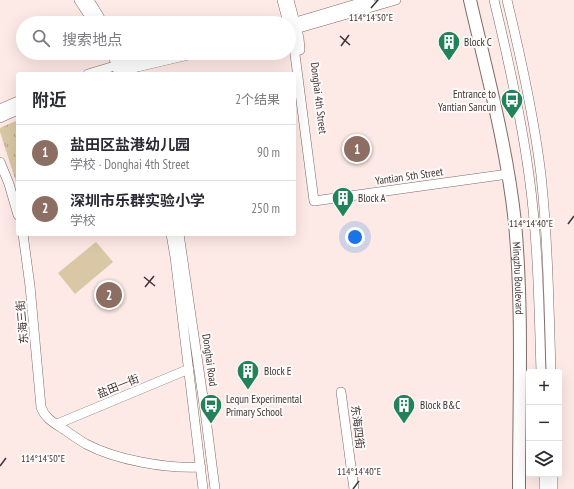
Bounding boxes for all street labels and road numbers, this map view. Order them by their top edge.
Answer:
street label: Donghai 4th Street [308,61,330,135]
street label: Yantian 5th Street [374,164,444,188]
street label: Mingzhu Boulevard [510,241,527,315]
street label: 东海三街 [13,299,31,345]
street label: Donghai Road [199,333,221,387]
street label: 盐田一街 [95,371,141,401]
street label: 东海四街 [348,404,368,450]

